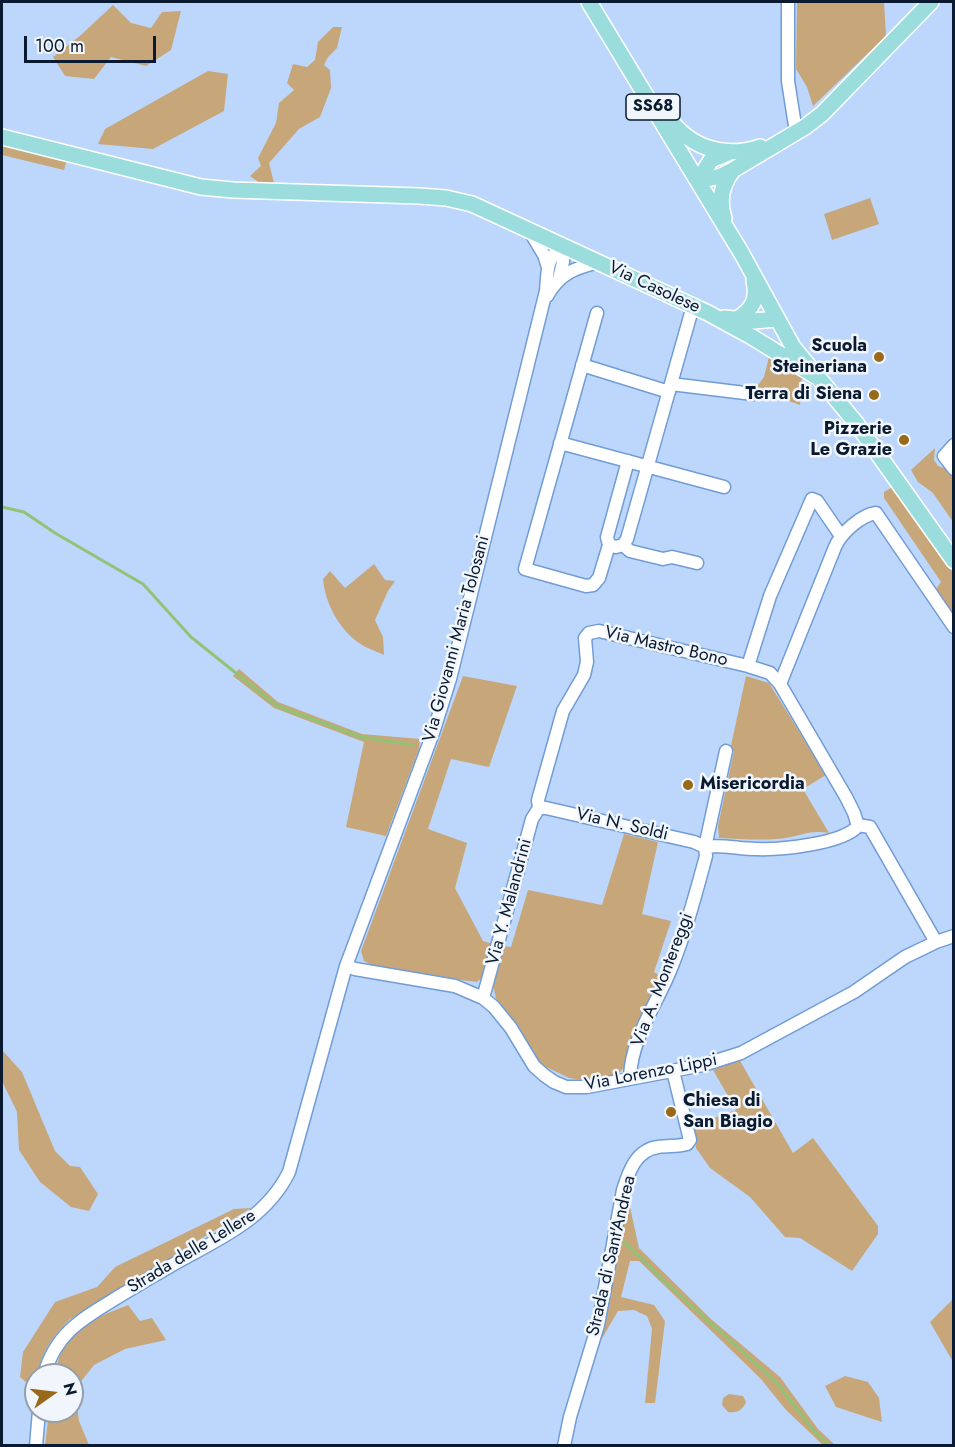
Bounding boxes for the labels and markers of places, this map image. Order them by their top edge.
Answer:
place label: Scuola Steineriana [772,336,867,378]
marker: Scuola Steineriana [872,350,886,364]
place label: Terra di Siena [745,384,862,406]
marker: Terra di Siena [867,388,881,402]
place label: Pizzerie Le Grazie [810,419,892,462]
marker: Pizzerie Le Grazie [897,433,911,447]
place label: Misericordia [700,774,805,796]
marker: Misericordia [681,778,695,792]
place label: Chiesa di San Biagio [683,1091,773,1134]
marker: Chiesa di San Biagio [664,1105,678,1119]

